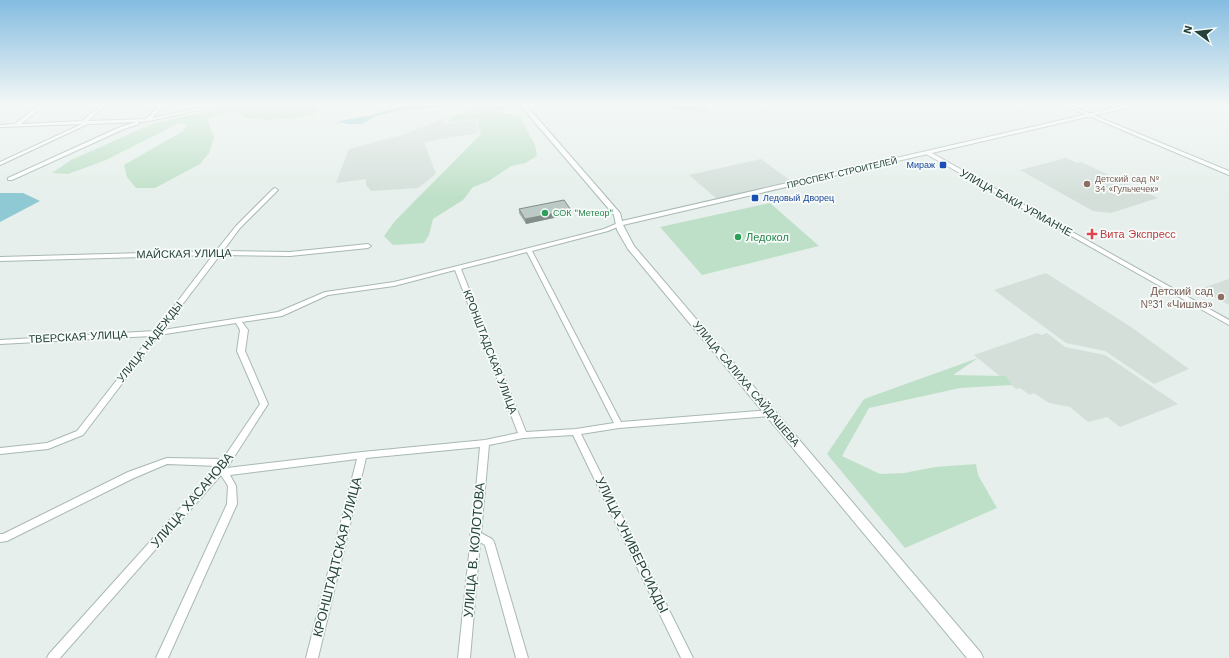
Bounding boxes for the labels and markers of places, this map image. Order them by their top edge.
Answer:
place label: Мираж [906,160,935,170]
marker: Мираж [938,160,948,170]
place label: Детский сад № 34 «Гульчечек» [1095,174,1159,194]
marker: Детский сад № 34 «Гульчечек» [1082,179,1092,189]
marker: Ледовый Дворец [750,193,760,203]
place label: Ледовый Дворец [763,193,834,203]
marker: СОК "Метеор" [540,208,550,218]
place label: СОК "Метеор" [553,208,614,218]
place label: Вита Экспресс [1100,228,1176,241]
marker: Вита Экспресс [1087,229,1097,239]
place label: Ледокол [746,231,789,244]
marker: Ледокол [733,232,743,242]
place label: Детский сад №31 «Чишмэ» [1140,285,1214,311]
marker: Детский сад №31 «Чишмэ» [1216,292,1226,302]

